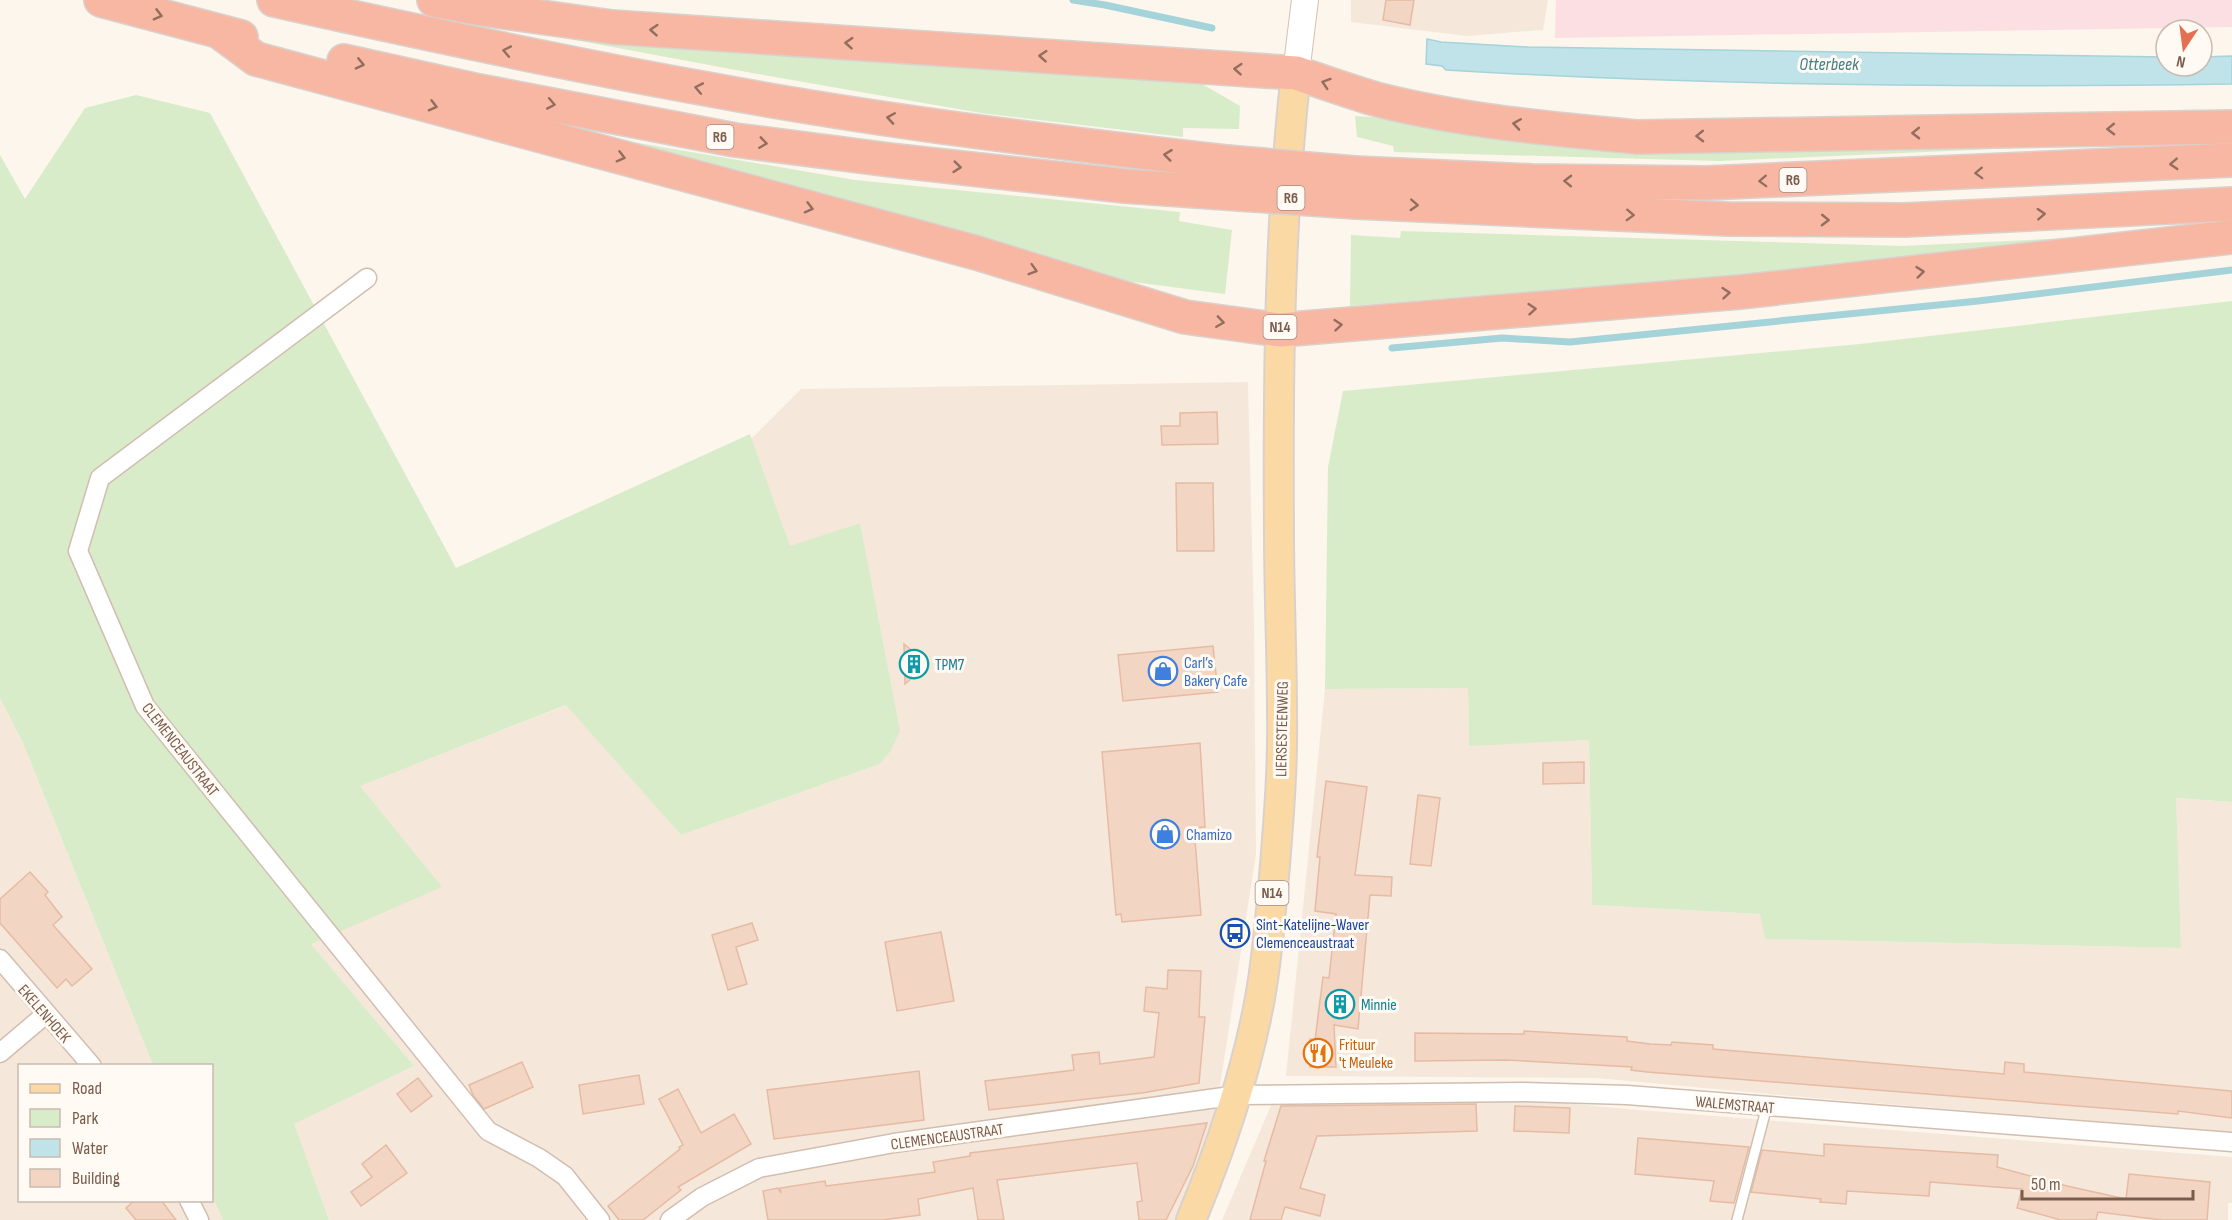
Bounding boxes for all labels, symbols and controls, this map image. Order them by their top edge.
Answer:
one-way arrow [153,8,163,21]
north arrow [2154,18,2214,78]
one-way arrow [649,24,658,37]
one-way arrow [844,37,853,50]
one-way arrow [502,45,512,58]
one-way arrow [1039,50,1048,63]
text: N [2175,51,2187,71]
water label: Otterbeek [1799,54,1860,75]
one-way arrow [355,57,365,70]
one-way arrow [1233,63,1242,76]
one-way arrow [1321,78,1332,90]
one-way arrow [694,82,704,95]
one-way arrow [546,97,556,110]
one-way arrow [428,99,438,112]
one-way arrow [887,113,896,125]
one-way arrow [1512,119,1521,131]
one-way arrow [2106,123,2115,136]
road number: R6 [706,125,734,149]
one-way arrow [1911,127,1920,139]
one-way arrow [1695,130,1704,142]
one-way arrow [759,137,768,149]
one-way arrow [1163,149,1172,162]
one-way arrow [615,150,626,162]
one-way arrow [2169,157,2178,170]
one-way arrow [952,161,962,173]
one-way arrow [1974,166,1983,179]
road number: R6 [1780,168,1806,192]
one-way arrow [1564,175,1573,187]
one-way arrow [1758,175,1767,188]
road number: R6 [1278,186,1304,210]
one-way arrow [1410,198,1419,211]
one-way arrow [804,201,814,213]
one-way arrow [1626,208,1635,221]
one-way arrow [2036,208,2045,221]
one-way arrow [1821,214,1830,226]
one-way arrow [1027,263,1038,275]
one-way arrow [1916,266,1925,279]
one-way arrow [1722,287,1731,300]
one-way arrow [1528,303,1537,316]
one-way arrow [1216,315,1225,327]
road number: N14 [1264,315,1296,339]
one-way arrow [1333,319,1342,332]
building icon: TPM7 [898,648,930,680]
place label: Carl’s Bakery Cafe [1184,654,1247,691]
shop icon: Carl’s Bakery Cafe [1147,655,1179,687]
place label: TPM7 [935,656,965,675]
street label: LIERSESTEENWEG [1272,681,1293,777]
street label: CLEMENCEAUSTRAAT [137,699,223,801]
shop icon: Chamizo [1149,818,1181,850]
place label: Chamizo [1186,826,1232,845]
road number: N14 [1256,881,1288,905]
place label: Sint-Katelijne-Waver Clemenceaustraat [1256,916,1369,953]
bus stop icon: Sint-Katelijne-Waver Clemenceaustraat [1219,917,1251,949]
street label: EKELENHOEK [13,981,75,1048]
building icon: Minnie [1324,988,1356,1020]
place label: Minnie [1361,996,1397,1015]
place label: Frituur 't Meuleke [1339,1036,1393,1073]
restaurant icon: Frituur 't Meuleke [1302,1037,1334,1069]
legend [18,1064,213,1202]
text: Road [72,1078,102,1099]
street label: WALEMSTRAAT [1695,1093,1776,1118]
text: Park [72,1108,98,1129]
street label: CLEMENCEAUSTRAAT [890,1120,1005,1155]
text: Water [72,1138,108,1159]
scale bar [2022,1163,2193,1201]
text: Building [72,1168,120,1189]
text: 50 m [2031,1174,2061,1195]

